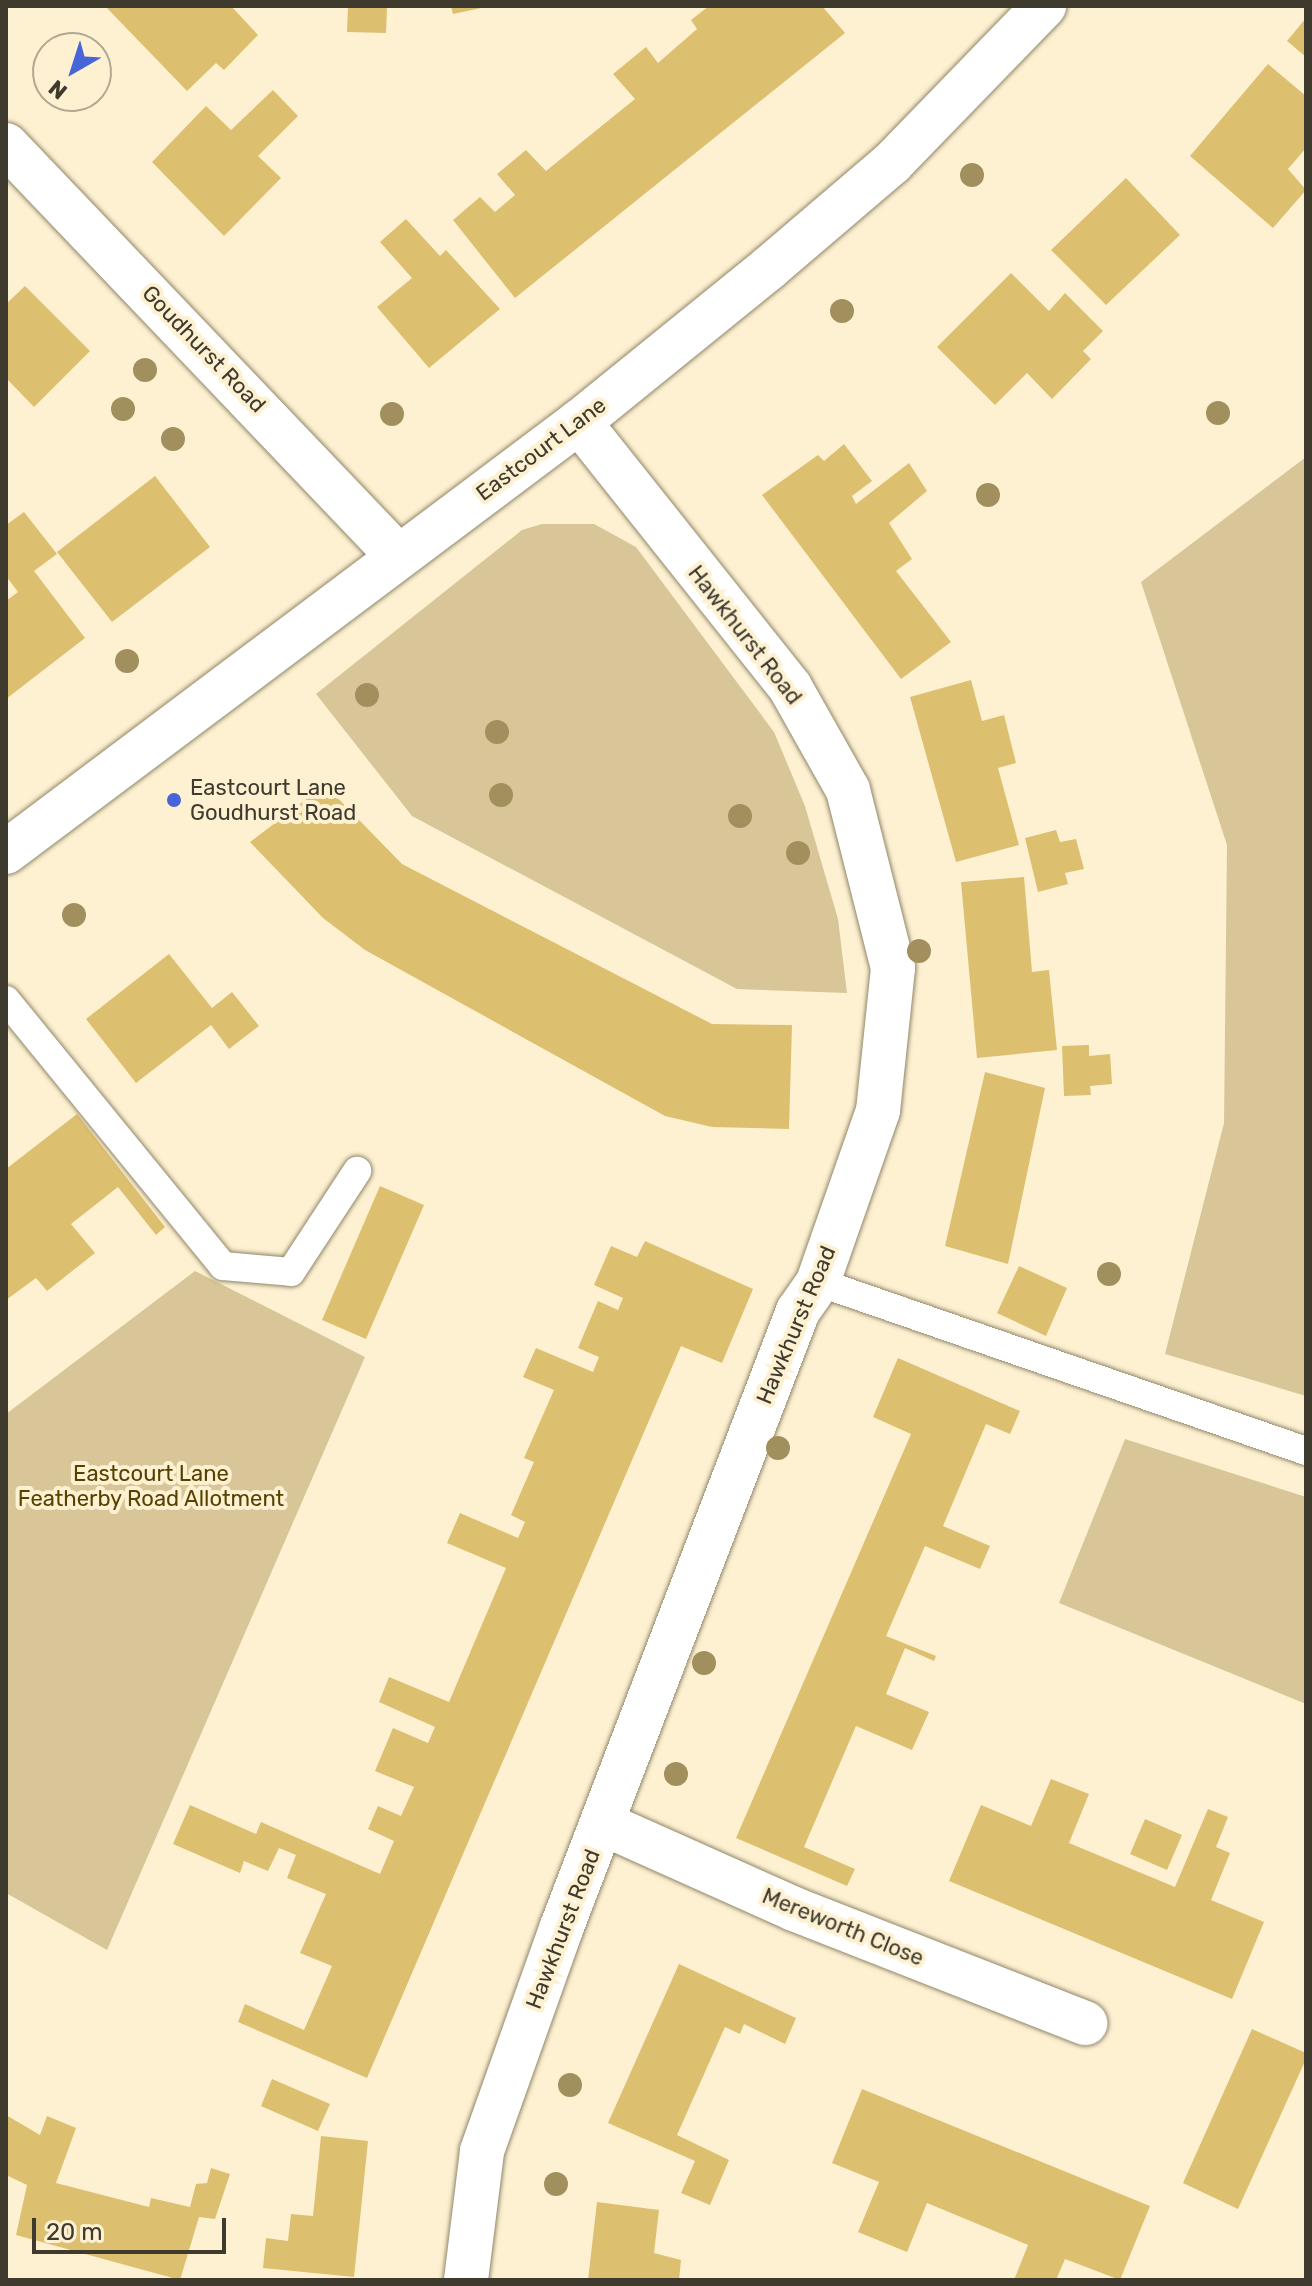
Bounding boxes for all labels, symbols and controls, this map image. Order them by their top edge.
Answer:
north arrow [32,32,112,112]
text: N [43,74,72,105]
street label: Goudhurst Road [137,280,271,418]
street label: Eastcourt Lane [471,392,611,506]
street label: Hawkhurst Road [683,560,807,710]
place label: Eastcourt Lane Goudhurst Road [190,774,356,826]
marker: Eastcourt Lane Goudhurst Road [165,791,183,809]
street label: Hawkhurst Road [751,1242,841,1408]
park label: Eastcourt Lane Featherby Road Allotment [17,1460,285,1512]
street label: Hawkhurst Road [520,1845,606,2013]
street label: Mereworth Close [758,1883,928,1971]
scale bar [36,2202,230,2252]
text: 20 m [46,2218,103,2246]

